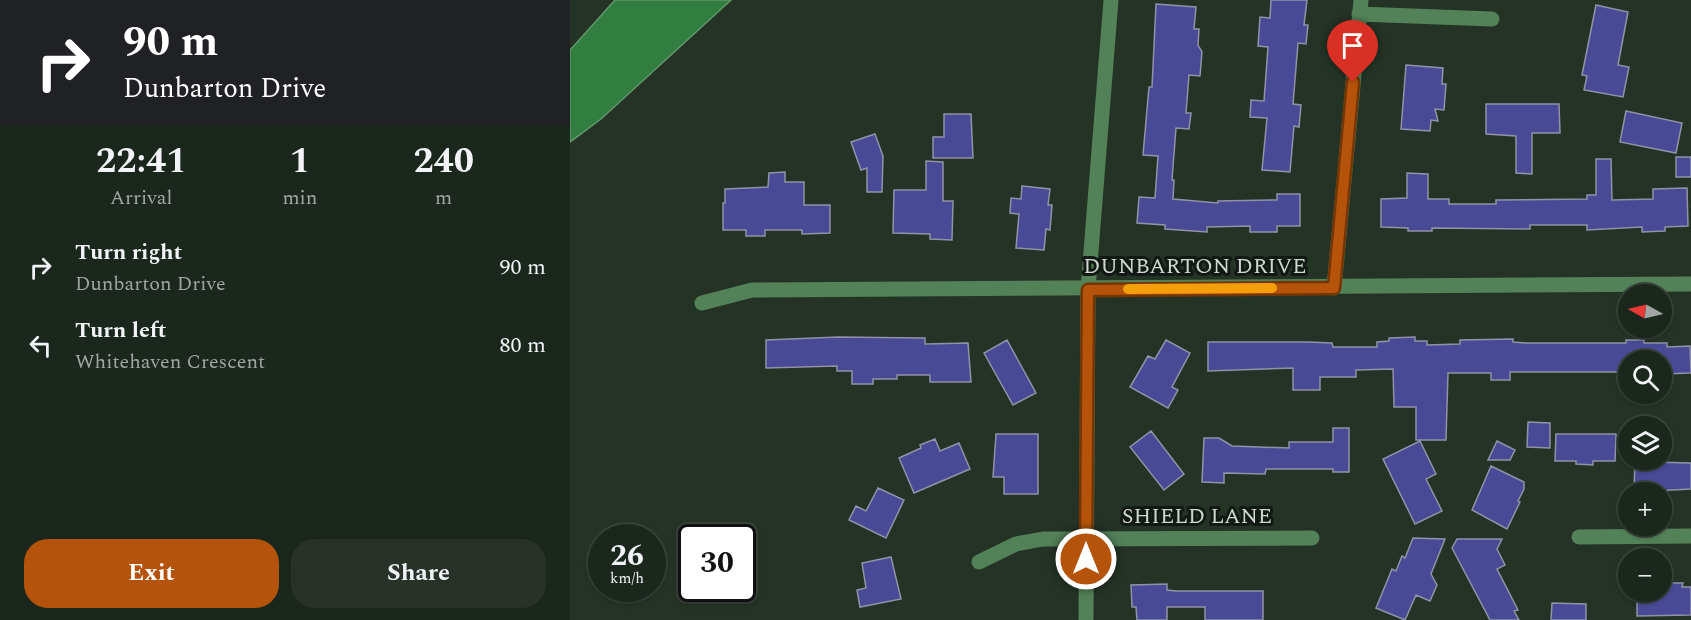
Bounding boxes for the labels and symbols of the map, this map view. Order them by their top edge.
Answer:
pin [1327,20,1378,82]
street label: DUNBARTON DRIVE [1083,250,1307,283]
north arrow [1618,284,1672,338]
street label: SHIELD LANE [1122,500,1272,533]
speed limit sign: 30 [678,524,756,602]
position arrow [1054,527,1118,591]

